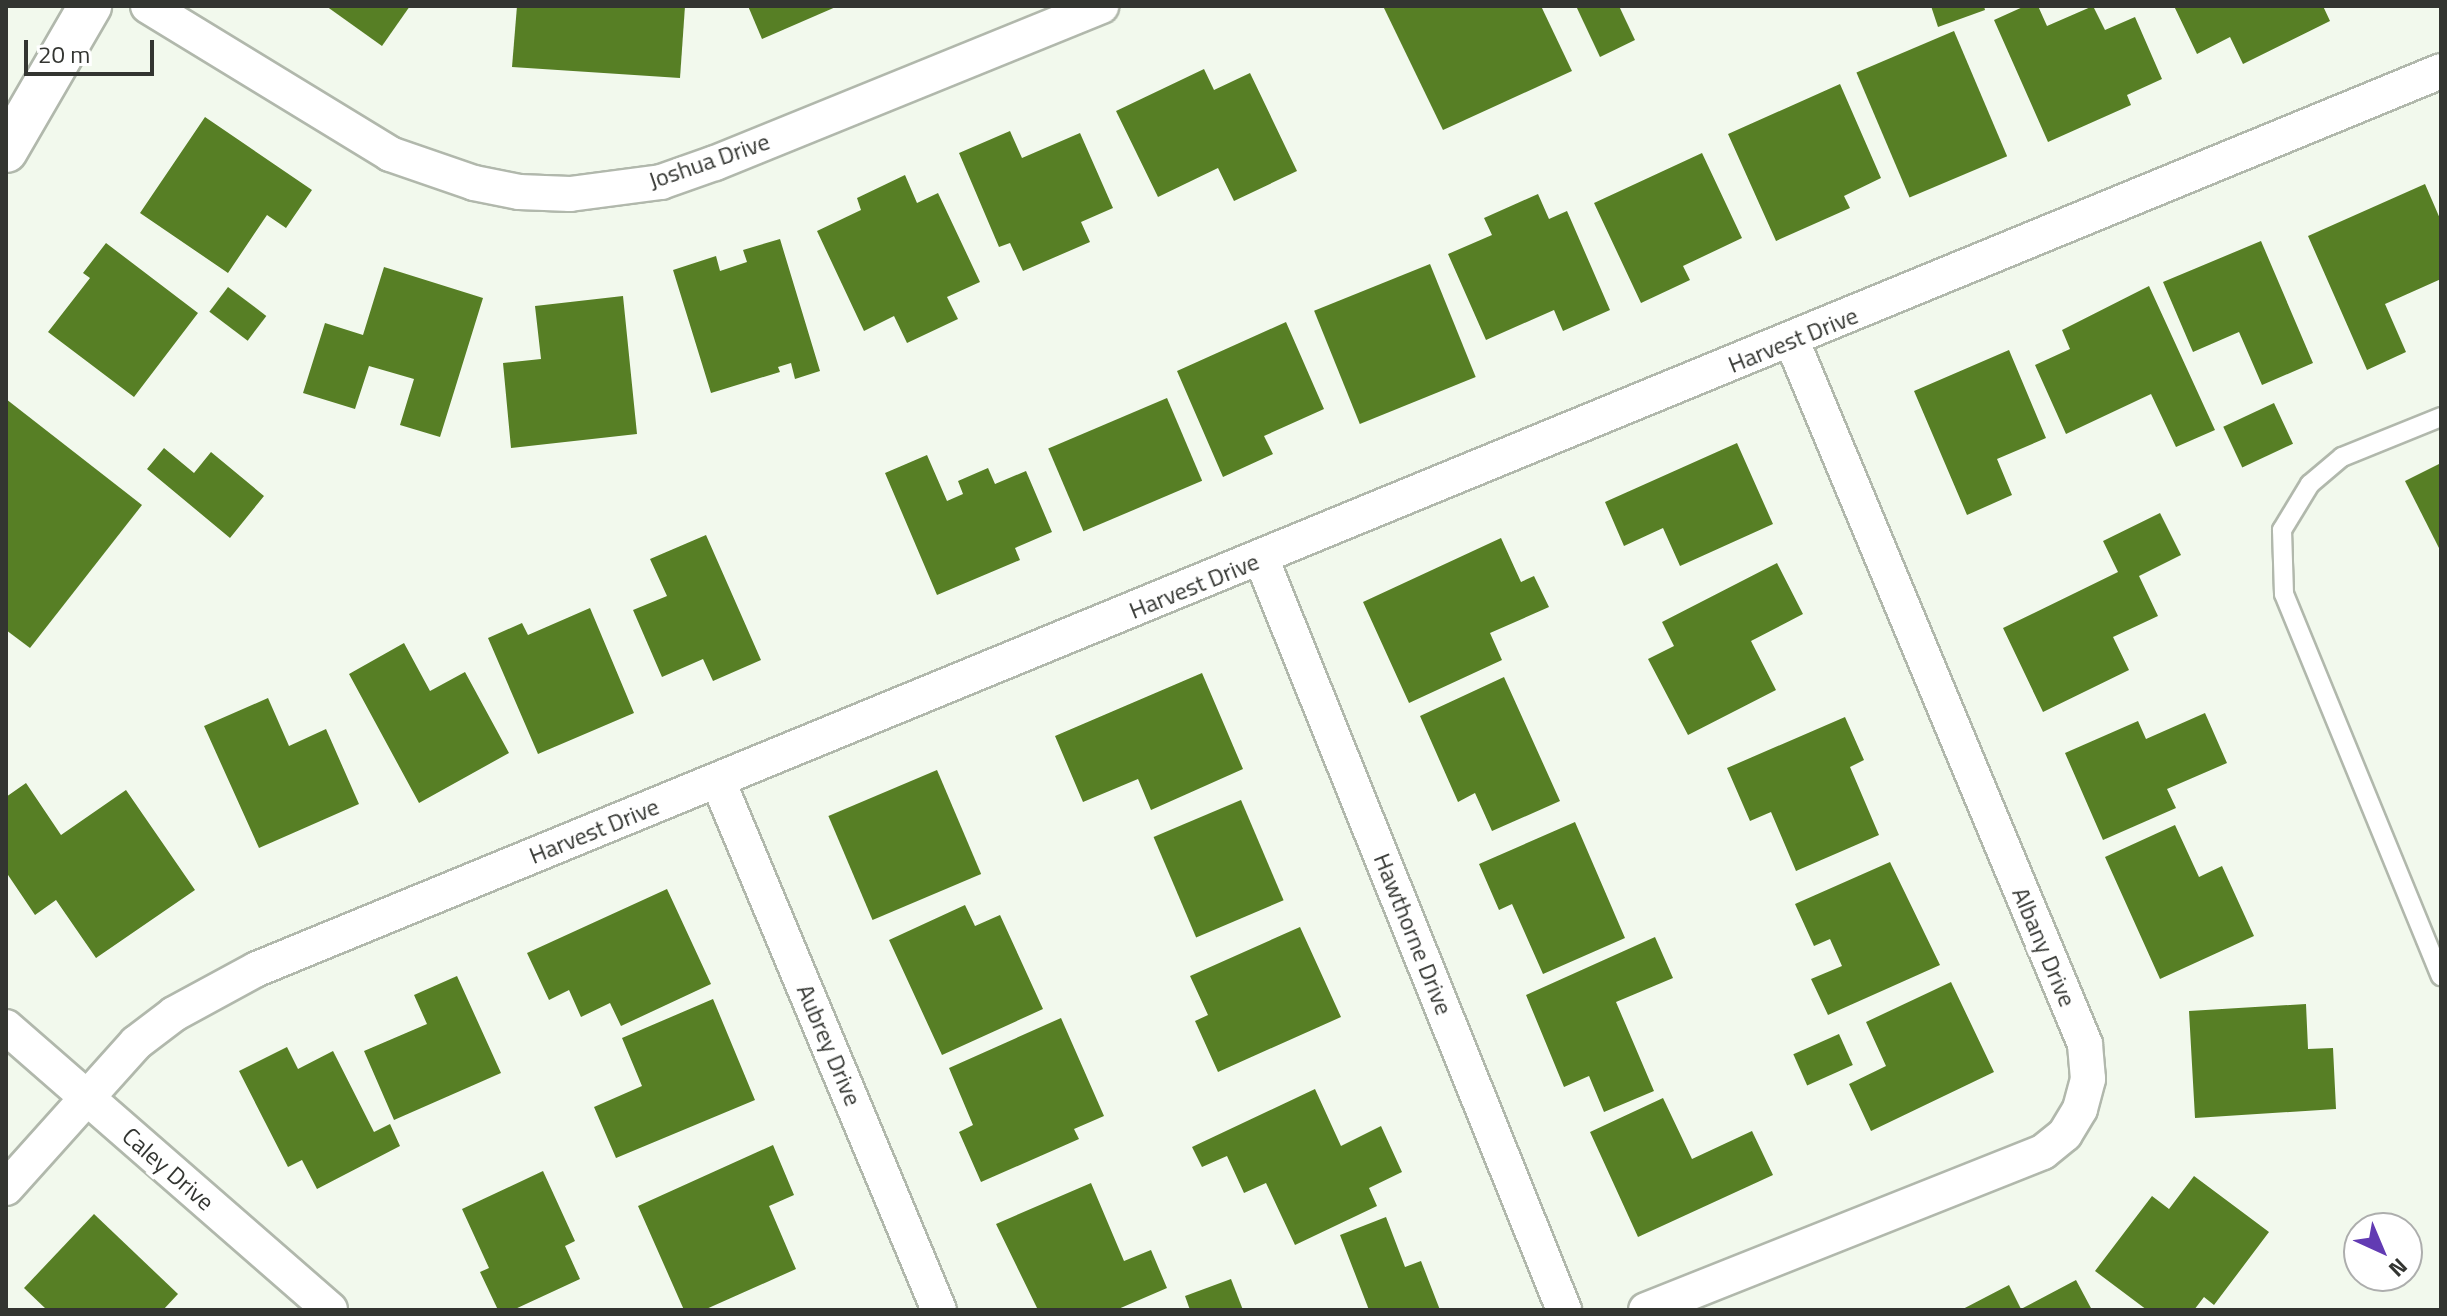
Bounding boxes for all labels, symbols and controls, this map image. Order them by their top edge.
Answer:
scale bar [28,24,158,74]
text: 20 m [38,36,90,72]
street label: Joshua Drive [645,127,773,195]
street label: Harvest Drive [1724,301,1862,379]
street label: Harvest Drive [1125,547,1263,625]
street label: Harvest Drive [525,792,663,870]
street label: Hawthorne Drive [1368,849,1458,1019]
street label: Albany Drive [2006,883,2082,1011]
street label: Aubrey Drive [791,980,867,1110]
street label: Caley Drive [116,1121,220,1217]
north arrow [2343,1212,2423,1292]
text: N [2381,1250,2416,1285]

